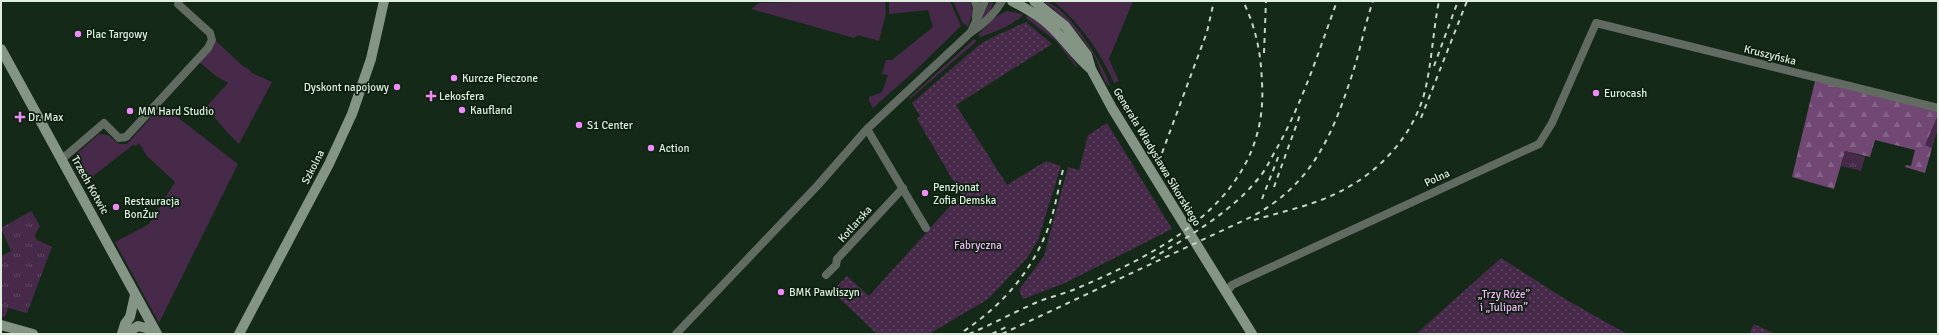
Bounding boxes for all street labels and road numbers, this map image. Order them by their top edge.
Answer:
street label: Kruszyńska [1743,42,1798,68]
street label: Generała Władysława Sikorskiego [1110,85,1204,229]
street label: Szkolna [299,147,327,186]
street label: Trzech Kotwic [69,153,111,217]
street label: Polna [1422,166,1452,189]
street label: Kotlarska [835,203,875,245]

